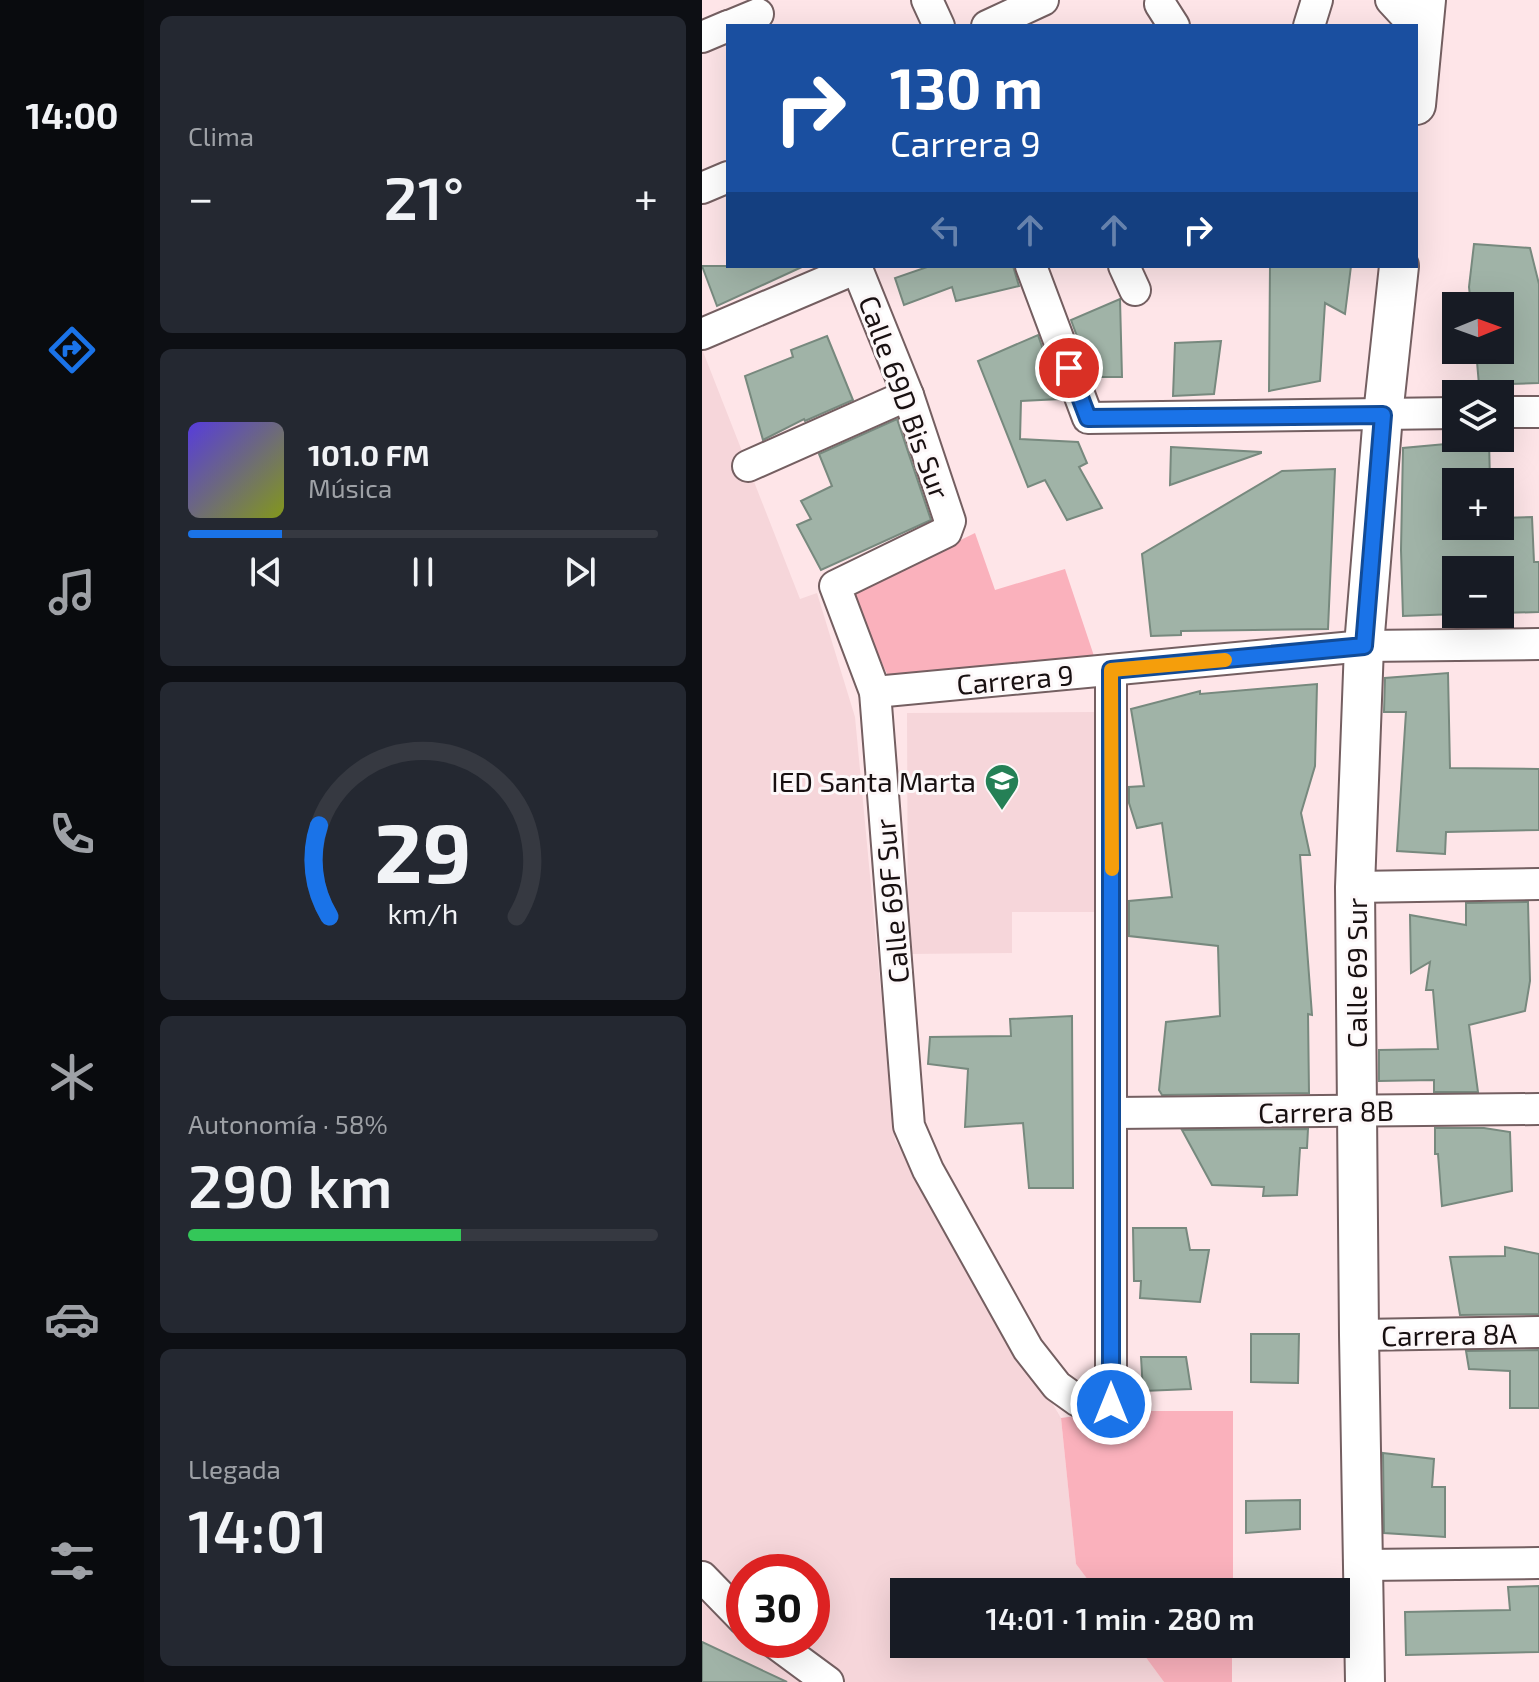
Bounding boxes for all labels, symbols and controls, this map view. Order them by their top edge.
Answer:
text: 130 m [890,53,1043,120]
icon: right [758,56,862,160]
text: 14:00 [25,93,119,136]
text: Clima [188,120,254,151]
text: Carrera 9 [890,121,1041,164]
text: 21° [383,160,464,232]
text: − [188,170,214,223]
text: + [634,170,658,223]
icon: left [924,208,968,252]
icon: ahead [1008,208,1052,252]
icon: ahead [1092,208,1136,252]
icon: right [1176,208,1220,252]
street label: Calle 69D Bis Sur [852,291,958,503]
north arrow [1442,292,1514,364]
map controls [1442,292,1514,628]
icon: directions [44,322,100,378]
pin [1035,334,1103,402]
icon: arrive [1047,346,1091,390]
button: layers [1442,380,1514,452]
text: 101.0 FM [308,436,430,472]
button: + [1442,468,1514,540]
text: Música [308,472,392,503]
icon: previous [244,550,288,594]
icon: pause [401,550,445,594]
icon: next [558,550,602,594]
button: − [1442,556,1514,628]
icon: music [44,564,100,620]
street label: Carrera 9 [955,657,1075,701]
school or university icon: IED Santa Marta [983,762,1021,812]
place label: IED Santa Marta [771,764,976,798]
text: 29 [374,800,472,900]
icon: phone [44,806,100,862]
street label: Calle 69F Sur [867,817,915,985]
text: km/h [388,895,458,930]
street label: Calle 69 Sur [1339,898,1373,1048]
icon: climate [44,1049,100,1105]
street label: Carrera 8B [1258,1093,1394,1129]
text: Autonomía · 58% [188,1108,388,1139]
text: 290 km [188,1148,393,1220]
icon: car [44,1291,100,1347]
street label: Carrera 8A [1381,1316,1518,1352]
position arrow [1069,1362,1153,1446]
text: Llegada [188,1453,281,1484]
text: 14:01 [188,1493,328,1565]
icon: filters [44,1533,100,1589]
speed limit sign: 30 [726,1554,830,1658]
text: 14:01 · 1 min · 280 m [985,1600,1255,1636]

